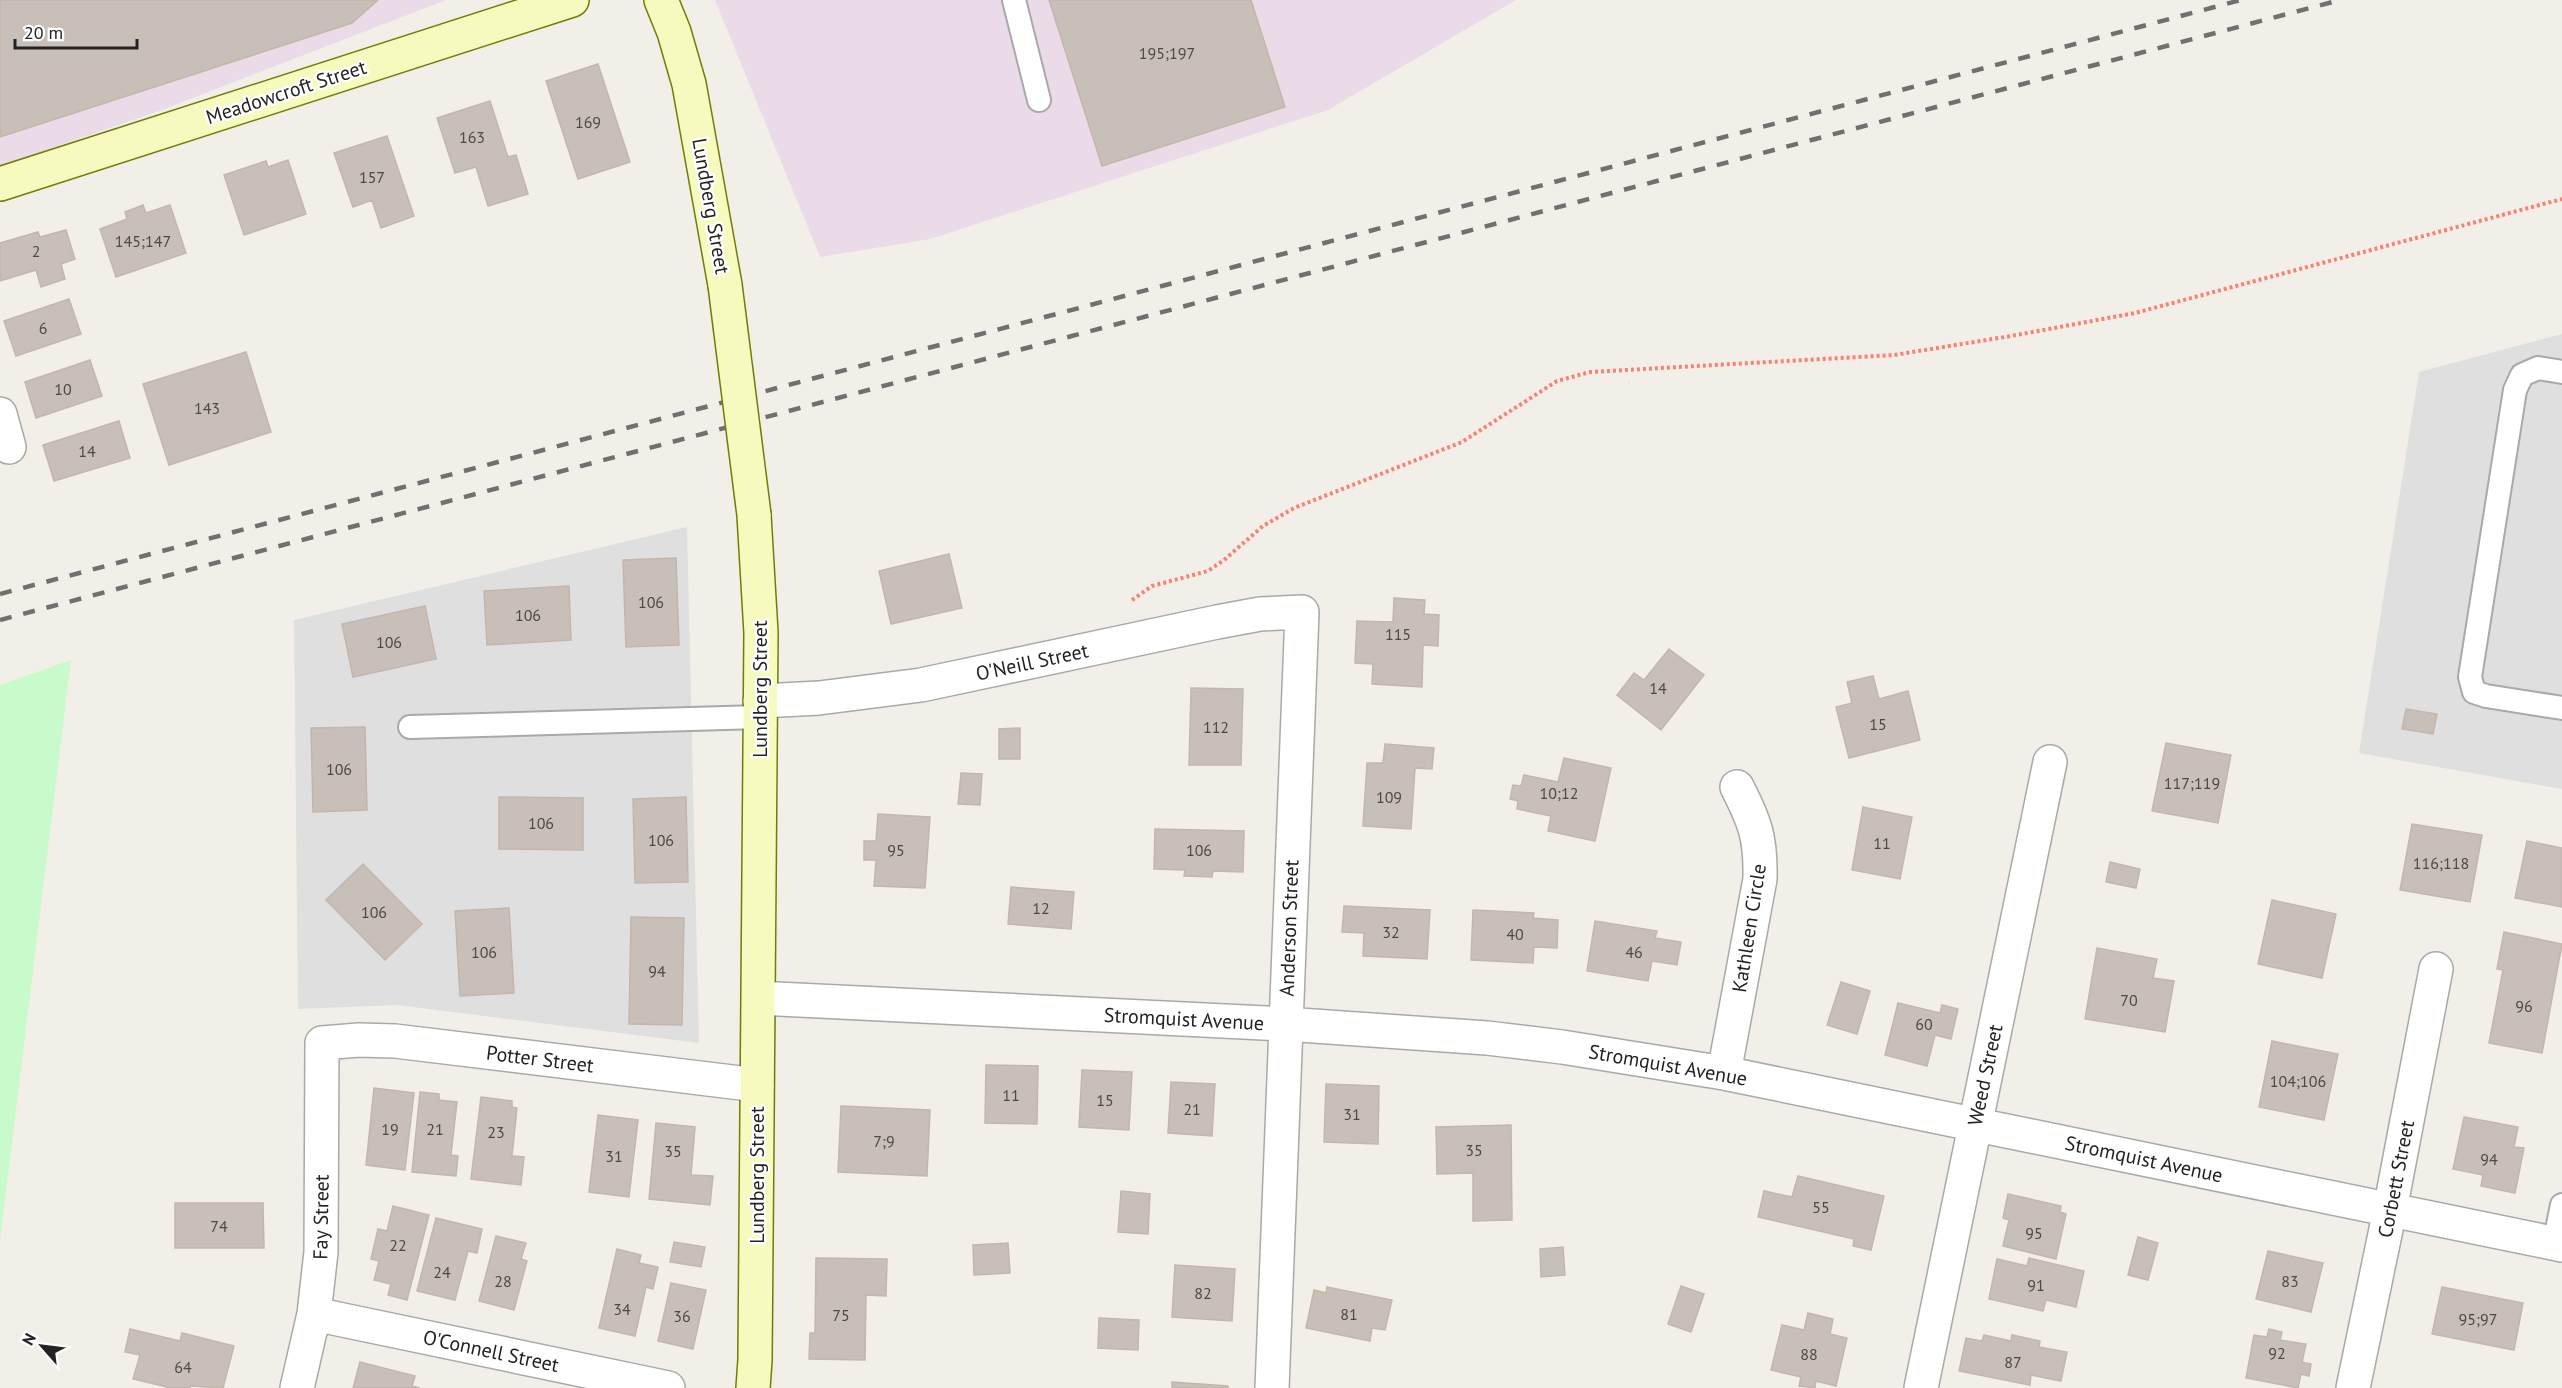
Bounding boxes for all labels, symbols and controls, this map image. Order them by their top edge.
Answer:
scale bar [15,12,136,50]
text: 20 m [24,21,63,44]
house number: 195;197 [1139,43,1195,63]
street label: Meadowcroft Street [202,54,370,130]
house number: 169 [575,112,601,132]
house number: 163 [459,127,485,147]
street label: Lundberg Street [686,136,736,276]
house number: 157 [359,167,385,187]
house number: 145;147 [115,231,171,251]
house number: 2 [32,241,40,261]
house number: 6 [39,318,47,338]
house number: 10 [54,379,72,399]
house number: 143 [194,398,220,418]
house number: 14 [78,441,96,461]
house number: 106 [638,592,664,612]
house number: 106 [515,605,541,625]
street label: Lundberg Street [747,620,773,758]
house number: 115 [1385,624,1411,644]
house number: 106 [376,632,402,652]
street label: O'Neill Street [973,637,1091,687]
house number: 14 [1649,678,1667,698]
house number: 15 [1869,714,1887,734]
house number: 112 [1203,717,1229,737]
house number: 106 [326,759,352,779]
house number: 117;119 [2164,773,2220,793]
house number: 10;12 [1540,783,1578,803]
house number: 109 [1376,787,1402,807]
house number: 106 [528,813,554,833]
house number: 106 [648,830,674,850]
house number: 11 [1873,833,1891,853]
house number: 95 [887,840,905,860]
house number: 106 [1186,840,1212,860]
house number: 116;118 [2413,853,2469,873]
street label: Anderson Street [1274,859,1304,997]
street label: Kathleen Circle [1726,862,1772,994]
house number: 12 [1032,898,1050,918]
house number: 106 [361,902,387,922]
house number: 32 [1382,922,1400,942]
house number: 40 [1506,924,1524,944]
house number: 106 [471,942,497,962]
house number: 46 [1625,942,1643,962]
house number: 94 [648,961,666,981]
house number: 70 [2120,990,2138,1010]
house number: 96 [2515,996,2533,1016]
street label: Stromquist Avenue [1103,1002,1265,1036]
house number: 60 [1915,1014,1933,1034]
street label: Weed Street [1962,1022,2008,1128]
street label: Stromquist Avenue [1587,1038,1749,1092]
street label: Potter Street [485,1040,595,1079]
house number: 104;106 [2270,1071,2326,1091]
house number: 11 [1002,1085,1020,1105]
house number: 15 [1096,1090,1114,1110]
house number: 21 [1183,1099,1201,1119]
house number: 31 [1343,1104,1361,1124]
street label: Lundberg Street [744,1106,770,1244]
street label: Corbett Street [2372,1118,2420,1240]
house number: 19 [381,1119,399,1139]
house number: 21 [426,1119,444,1139]
house number: 23 [487,1122,505,1142]
street label: Stromquist Avenue [2063,1130,2225,1188]
house number: 7;9 [873,1131,895,1151]
house number: 35 [1465,1140,1483,1160]
house number: 35 [664,1141,682,1161]
house number: 31 [605,1146,623,1166]
house number: 94 [2480,1149,2498,1169]
street label: Fay Street [307,1174,335,1260]
house number: 55 [1812,1197,1830,1217]
house number: 74 [210,1216,228,1236]
house number: 95 [2025,1223,2043,1243]
house number: 22 [389,1235,407,1255]
house number: 24 [433,1262,451,1282]
house number: 28 [494,1271,512,1291]
house number: 83 [2281,1271,2299,1291]
house number: 91 [2027,1275,2045,1295]
house number: 82 [1194,1283,1212,1303]
house number: 34 [613,1299,631,1319]
house number: 81 [1340,1304,1358,1324]
house number: 75 [832,1305,850,1325]
house number: 36 [673,1306,691,1326]
house number: 95;97 [2459,1309,2497,1329]
north arrow [12,1316,72,1376]
street label: O'Connell Street [421,1324,561,1378]
text: N [17,1330,40,1348]
house number: 92 [2268,1343,2286,1363]
house number: 88 [1800,1344,1818,1364]
house number: 87 [2004,1352,2022,1372]
house number: 64 [174,1357,192,1377]

